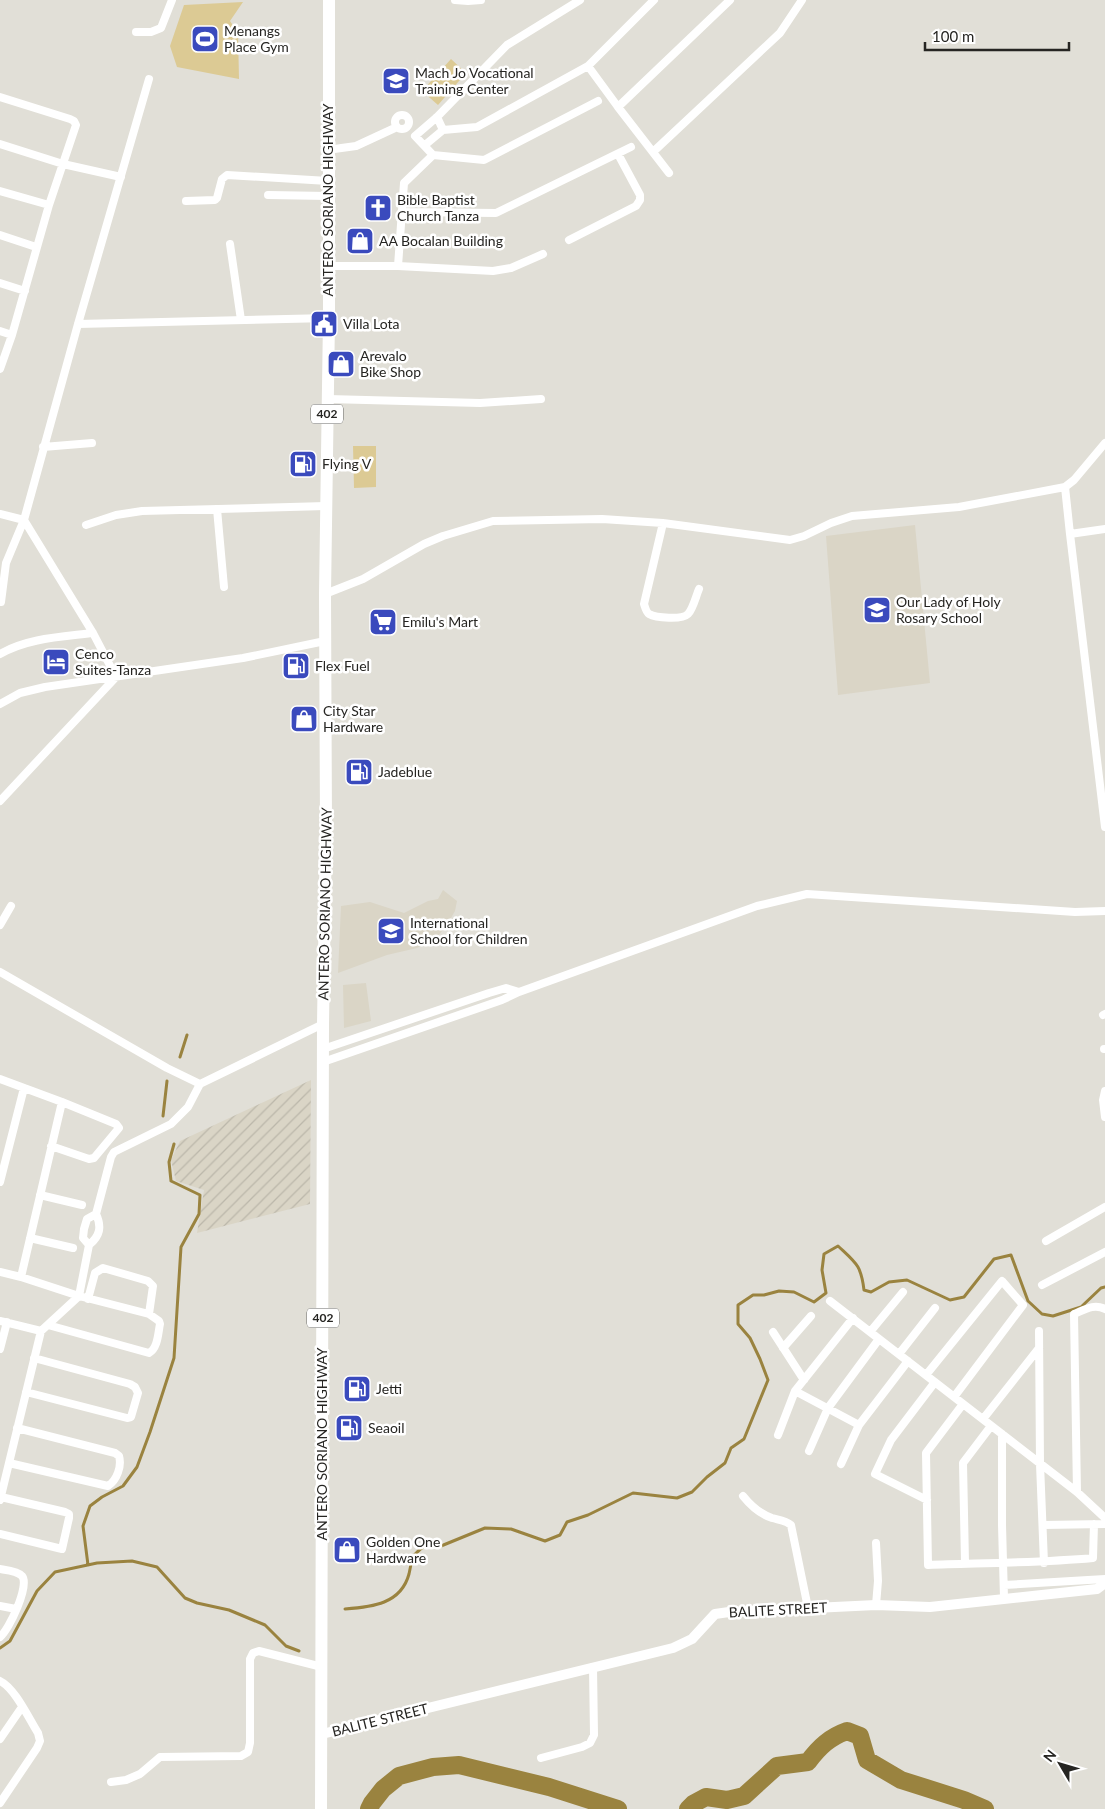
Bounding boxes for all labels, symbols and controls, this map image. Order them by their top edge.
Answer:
scale bar [925,20,1069,52]
place label: Menangs Place Gym [224,22,289,55]
sports icon: Menangs Place Gym [190,24,220,54]
text: 100 m [932,27,974,45]
place label: Mach Jo Vocational Training Center [415,64,534,97]
school or university icon: Mach Jo Vocational Training Center [381,66,411,96]
street label: ANTERO SORIANO HIGHWAY [319,103,336,297]
place label: Bible Baptist Church Tanza [397,191,479,224]
church icon: Bible Baptist Church Tanza [363,193,393,223]
shop icon: AA Bocalan Building [345,226,375,256]
place label: AA Bocalan Building [379,232,503,249]
public building icon: Villa Lota [309,309,339,339]
place label: Villa Lota [343,315,399,332]
place label: Arevalo Bike Shop [360,347,421,380]
shop icon: Arevalo Bike Shop [326,349,356,379]
road number: 402 [311,404,343,424]
fuel station icon: Flying V [288,449,318,479]
place label: Flying V [322,455,372,472]
place label: Our Lady of Holy Rosary School [896,593,1001,626]
school or university icon: Our Lady of Holy Rosary School [862,595,892,625]
supermarket icon: Emilu's Mart [368,607,398,637]
place label: Emilu's Mart [402,613,478,630]
place label: Cenco Suites-Tanza [75,645,151,678]
hotel icon: Cenco Suites-Tanza [41,647,71,677]
fuel station icon: Flex Fuel [281,651,311,681]
place label: Flex Fuel [315,657,370,674]
place label: City Star Hardware [323,702,383,735]
shop icon: City Star Hardware [289,704,319,734]
fuel station icon: Jadeblue [344,757,374,787]
place label: Jadeblue [378,763,432,780]
street label: ANTERO SORIANO HIGHWAY [314,807,335,1001]
place label: International School for Children [410,914,528,947]
school or university icon: International School for Children [376,916,406,946]
road number: 402 [307,1309,339,1328]
street label: ANTERO SORIANO HIGHWAY [313,1347,330,1541]
fuel station icon: Jetti [342,1374,372,1404]
place label: Jetti [376,1380,402,1397]
fuel station icon: Seaoil [334,1413,364,1443]
place label: Seaoil [368,1419,405,1436]
place label: Golden One Hardware [366,1533,440,1566]
shop icon: Golden One Hardware [332,1535,362,1565]
street label: BALITE STREET [728,1598,828,1621]
street label: BALITE STREET [330,1699,430,1740]
north arrow [1035,1739,1085,1789]
text: N [1039,1746,1059,1765]

